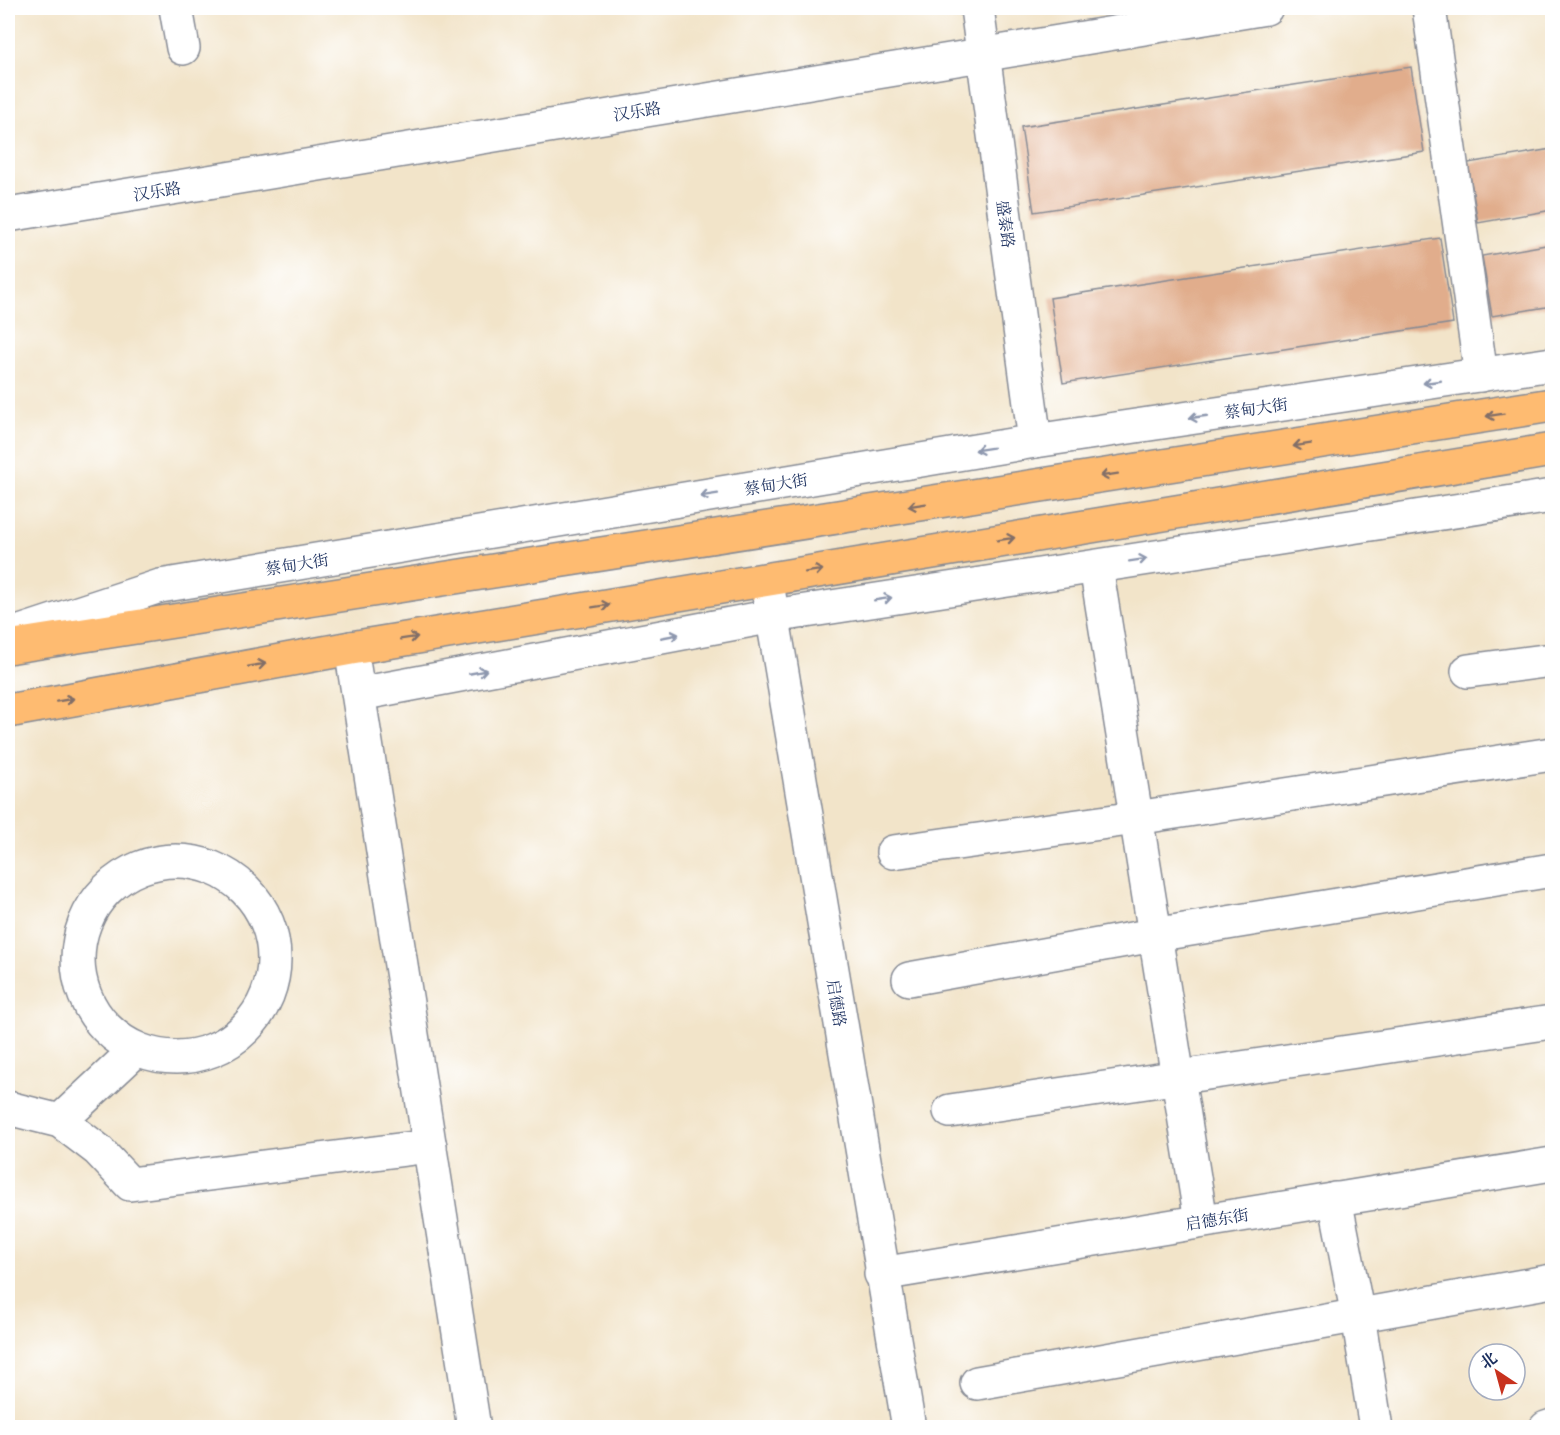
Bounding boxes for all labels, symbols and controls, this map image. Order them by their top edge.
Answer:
street label: 汉乐路 [612,97,662,125]
street label: 汉乐路 [132,177,182,205]
street label: 盛泰路 [993,199,1019,249]
one-way arrow [1423,377,1443,388]
street label: 蔡甸大街 [1223,394,1289,422]
one-way arrow [1485,409,1505,420]
one-way arrow [1188,411,1208,422]
one-way arrow [1293,439,1312,450]
one-way arrow [975,444,995,455]
street label: 蔡甸大街 [743,469,809,499]
one-way arrow [1100,469,1120,480]
one-way arrow [700,490,719,501]
one-way arrow [907,500,927,511]
one-way arrow [996,534,1016,545]
street label: 蔡甸大街 [264,549,330,579]
one-way arrow [1127,555,1147,566]
one-way arrow [804,565,823,576]
one-way arrow [872,594,892,605]
one-way arrow [591,600,610,611]
one-way arrow [660,630,679,641]
one-way arrow [398,633,418,644]
one-way arrow [246,659,266,670]
one-way arrow [468,666,488,677]
one-way arrow [55,695,74,706]
street label: 启德路 [823,978,851,1028]
street label: 启德东街 [1184,1204,1250,1234]
north arrow [1467,1342,1527,1402]
text: 北 [1476,1347,1501,1373]

